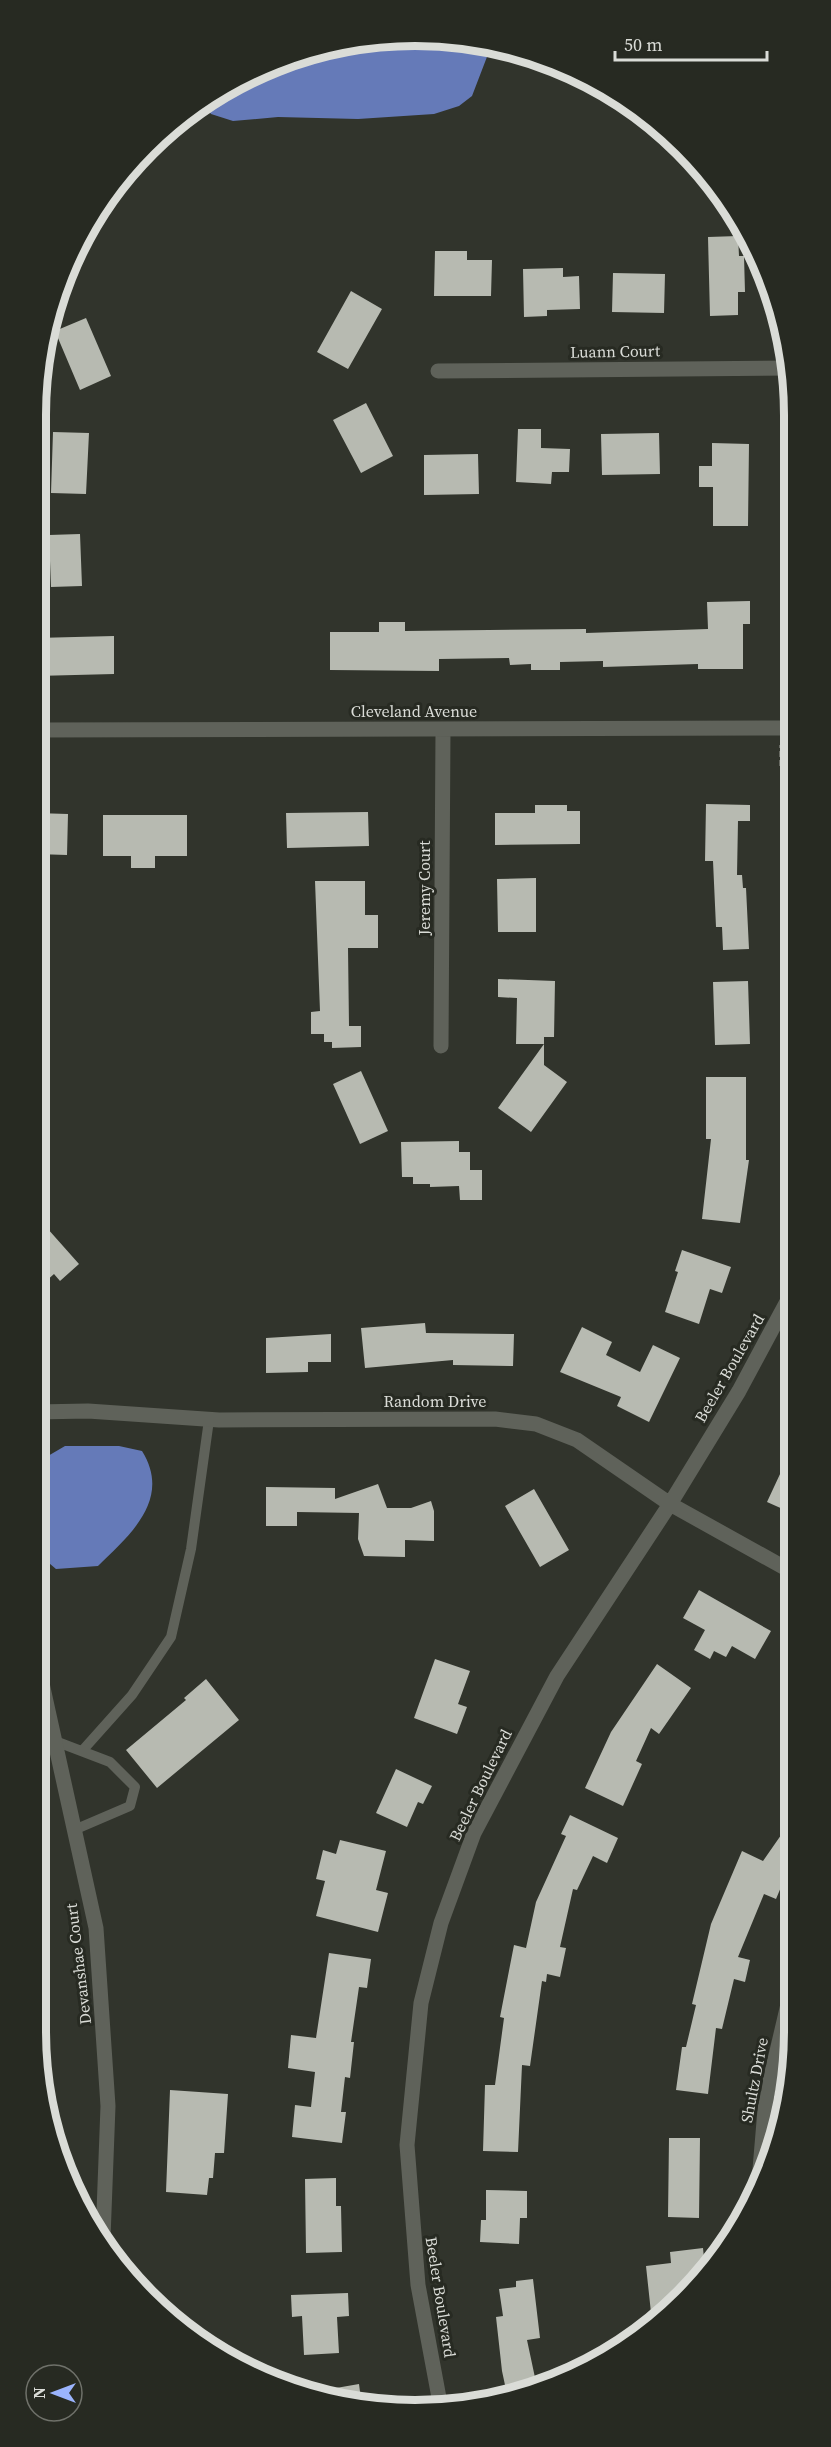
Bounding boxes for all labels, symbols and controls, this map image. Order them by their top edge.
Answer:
scale bar [615,24,766,62]
text: 50 m [624,32,662,57]
street label: Luann Court [570,339,661,363]
street label: Cleveland Avenue [351,700,477,722]
street label: Jeremy Court [413,840,435,936]
street label: Beeler Boulevard [689,1310,769,1426]
street label: Random Drive [384,1390,486,1412]
street label: Beeler Boulevard [443,1725,517,1845]
street label: Devanshae Court [60,1901,96,2026]
street label: Shultz Drive [735,2035,773,2125]
street label: Beeler Boulevard [421,2235,461,2359]
north arrow [24,2363,84,2423]
text: N [28,2387,50,2399]

